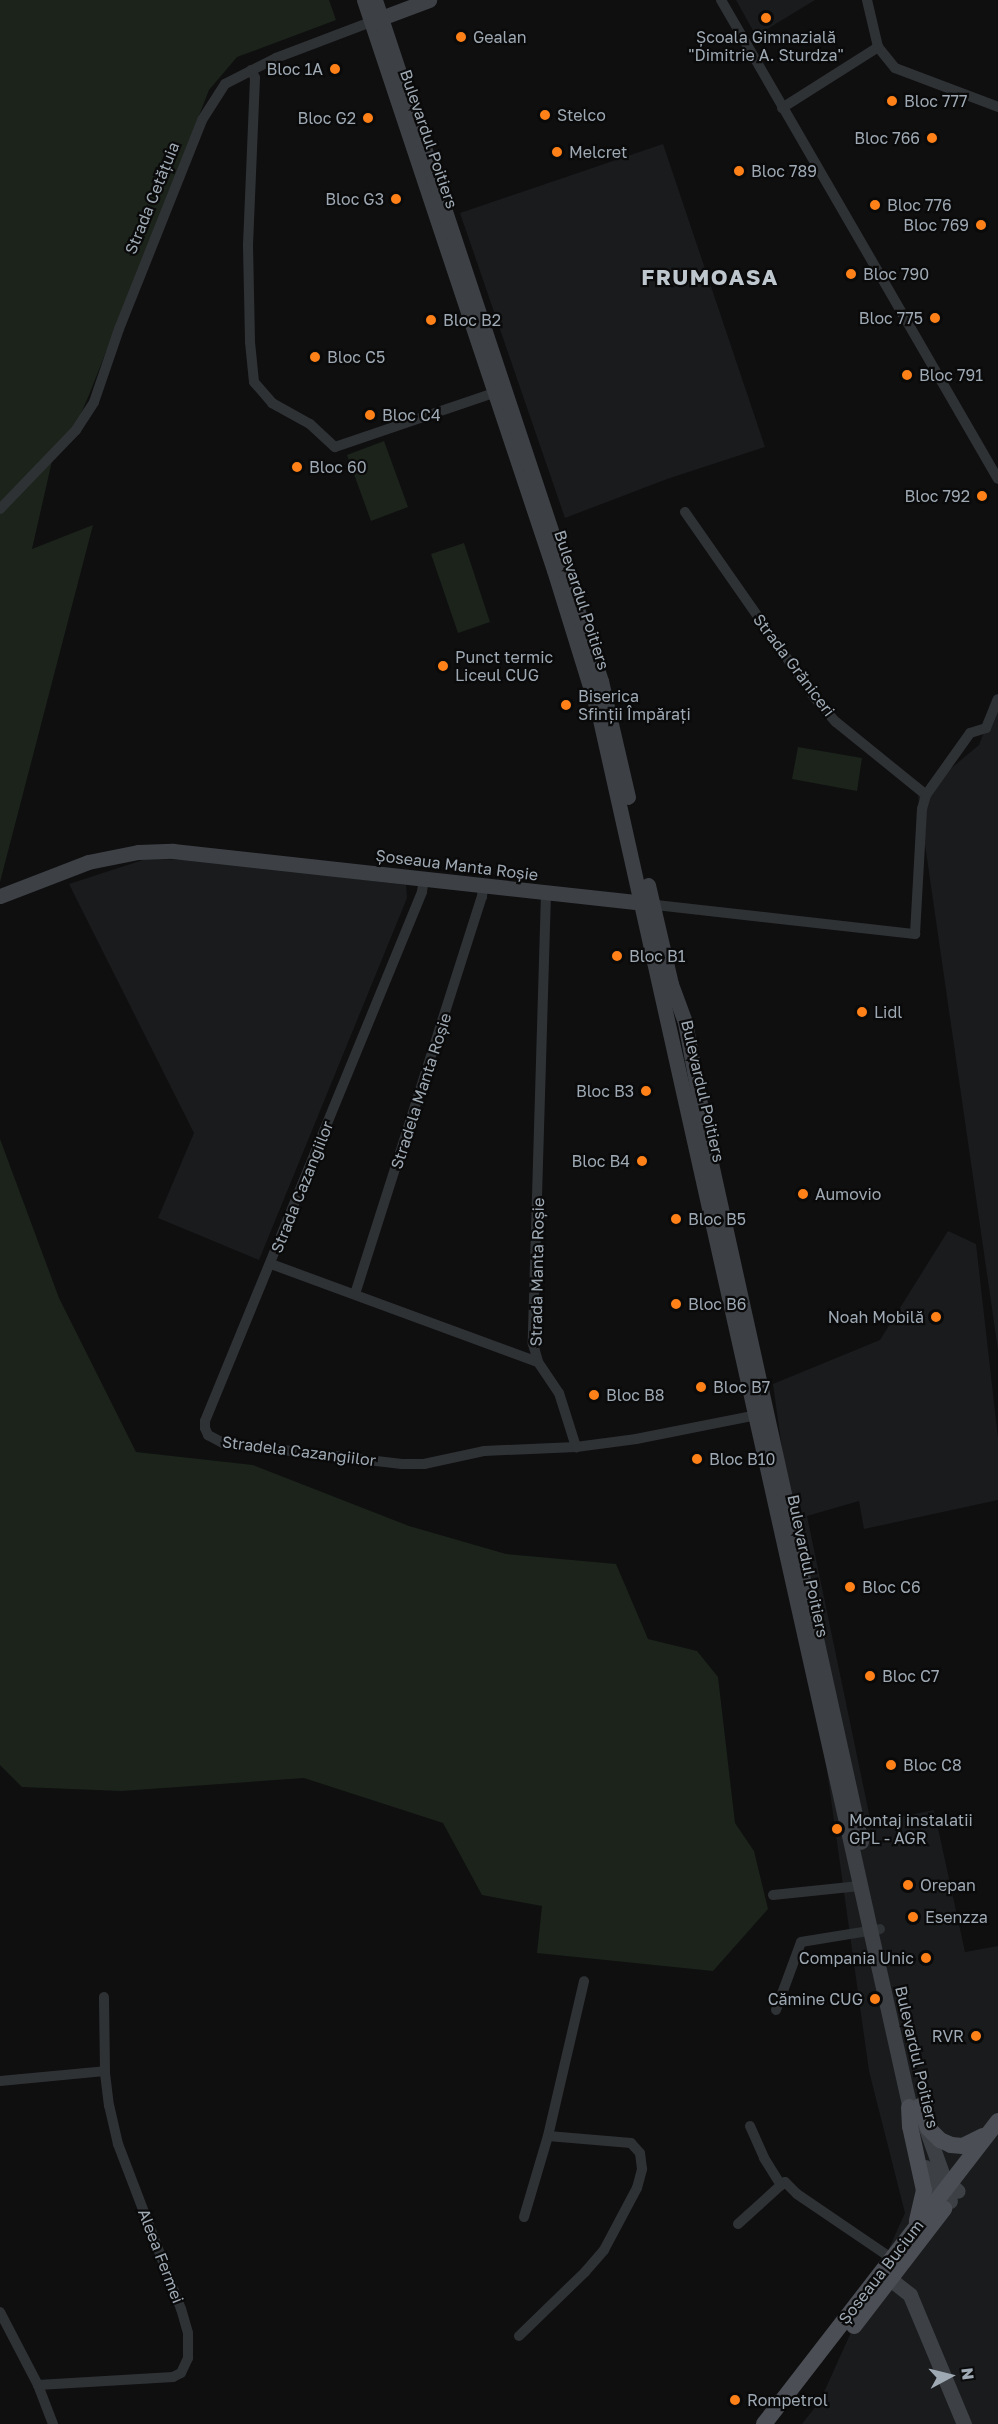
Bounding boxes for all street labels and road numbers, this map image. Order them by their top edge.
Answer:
street label: Bulevardul Poitiers [396,67,462,211]
street label: Strada Cetățuia [121,139,183,257]
street label: Bulevardul Poitiers [550,528,614,672]
street label: Strada Grăniceri [749,610,839,720]
street label: Șoseaua Manta Roșie [375,845,539,885]
street label: Stradela Manta Roșie [387,1011,455,1171]
street label: Bulevardul Poitiers [677,1018,729,1164]
street label: Strada Cazangiilor [267,1118,337,1256]
street label: Strada Manta Roșie [526,1198,548,1346]
street label: Stradela Cazangiilor [221,1432,377,1470]
street label: Bulevardul Poitiers [783,1493,833,1639]
street label: Bulevardul Poitiers [891,1984,943,2130]
street label: Aleea Fermei [134,2206,188,2306]
street label: Șoseaua Bucium [834,2216,928,2328]

